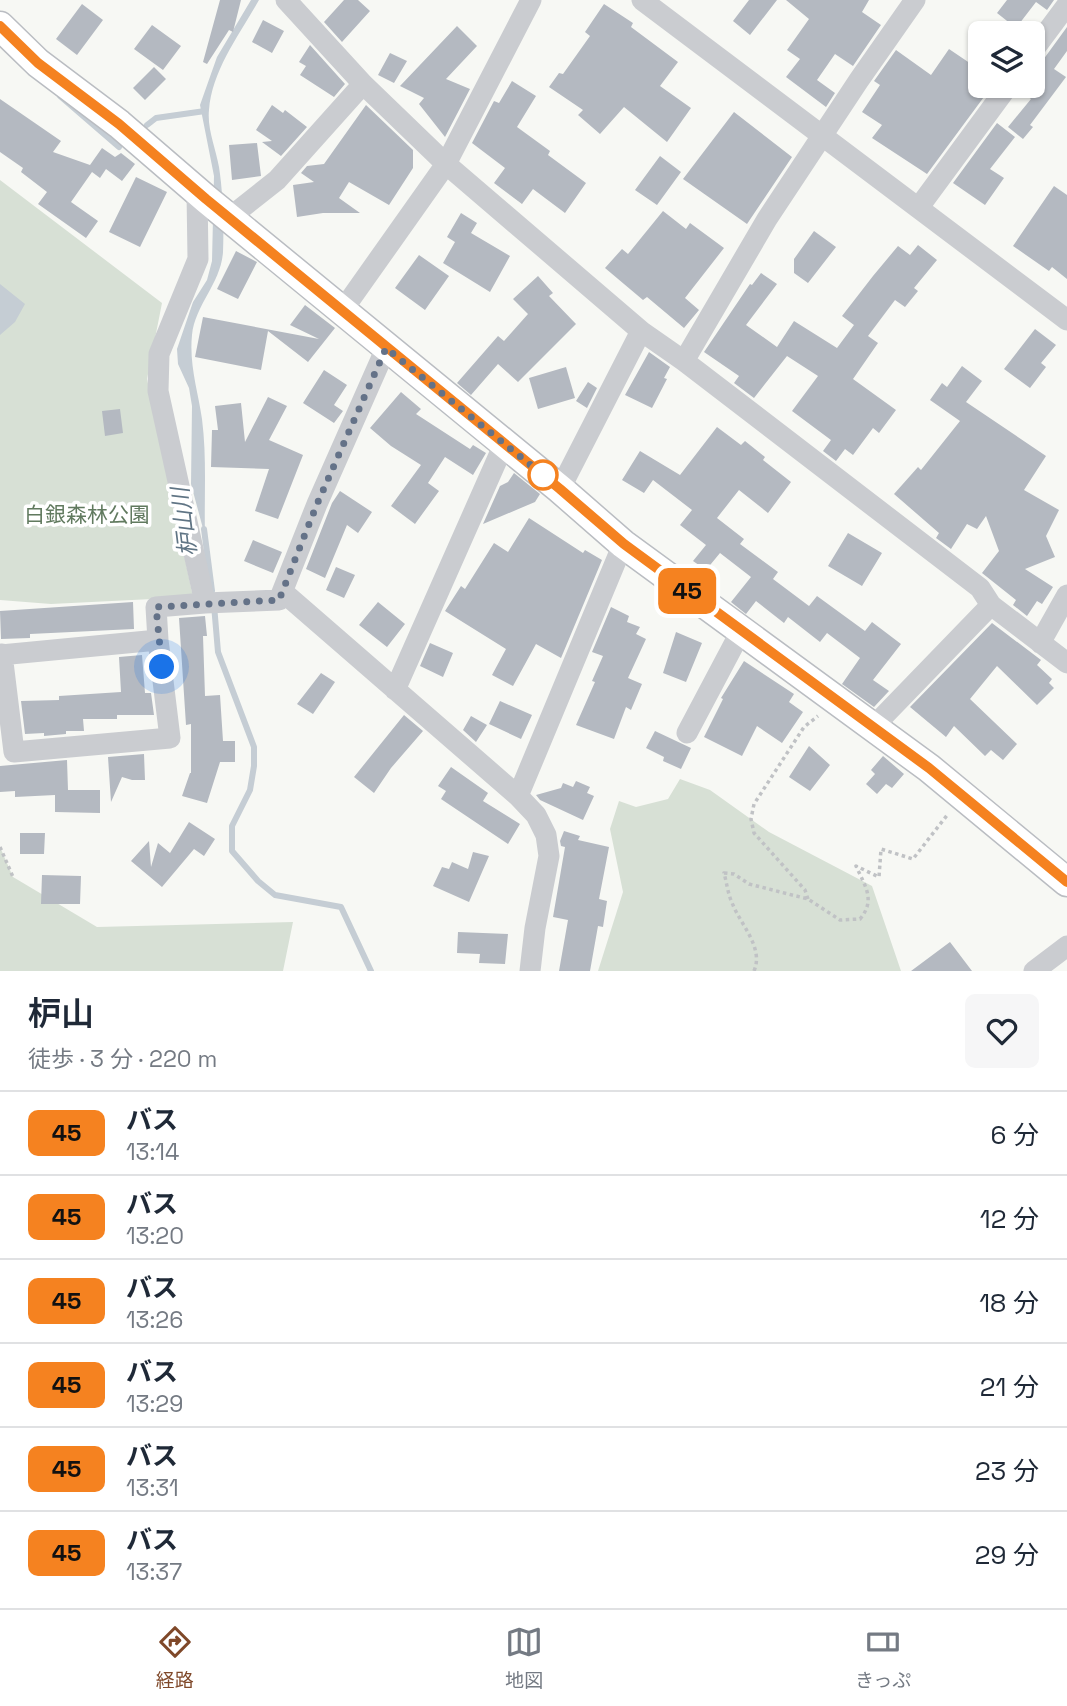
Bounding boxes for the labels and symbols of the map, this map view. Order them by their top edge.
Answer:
unlabelled marker [528,460,558,490]
water label: 枦山川 [165,483,203,558]
park label: 白銀森林公園 [24,501,150,528]
line badge: 45 [656,568,718,614]
your location [144,649,179,684]

